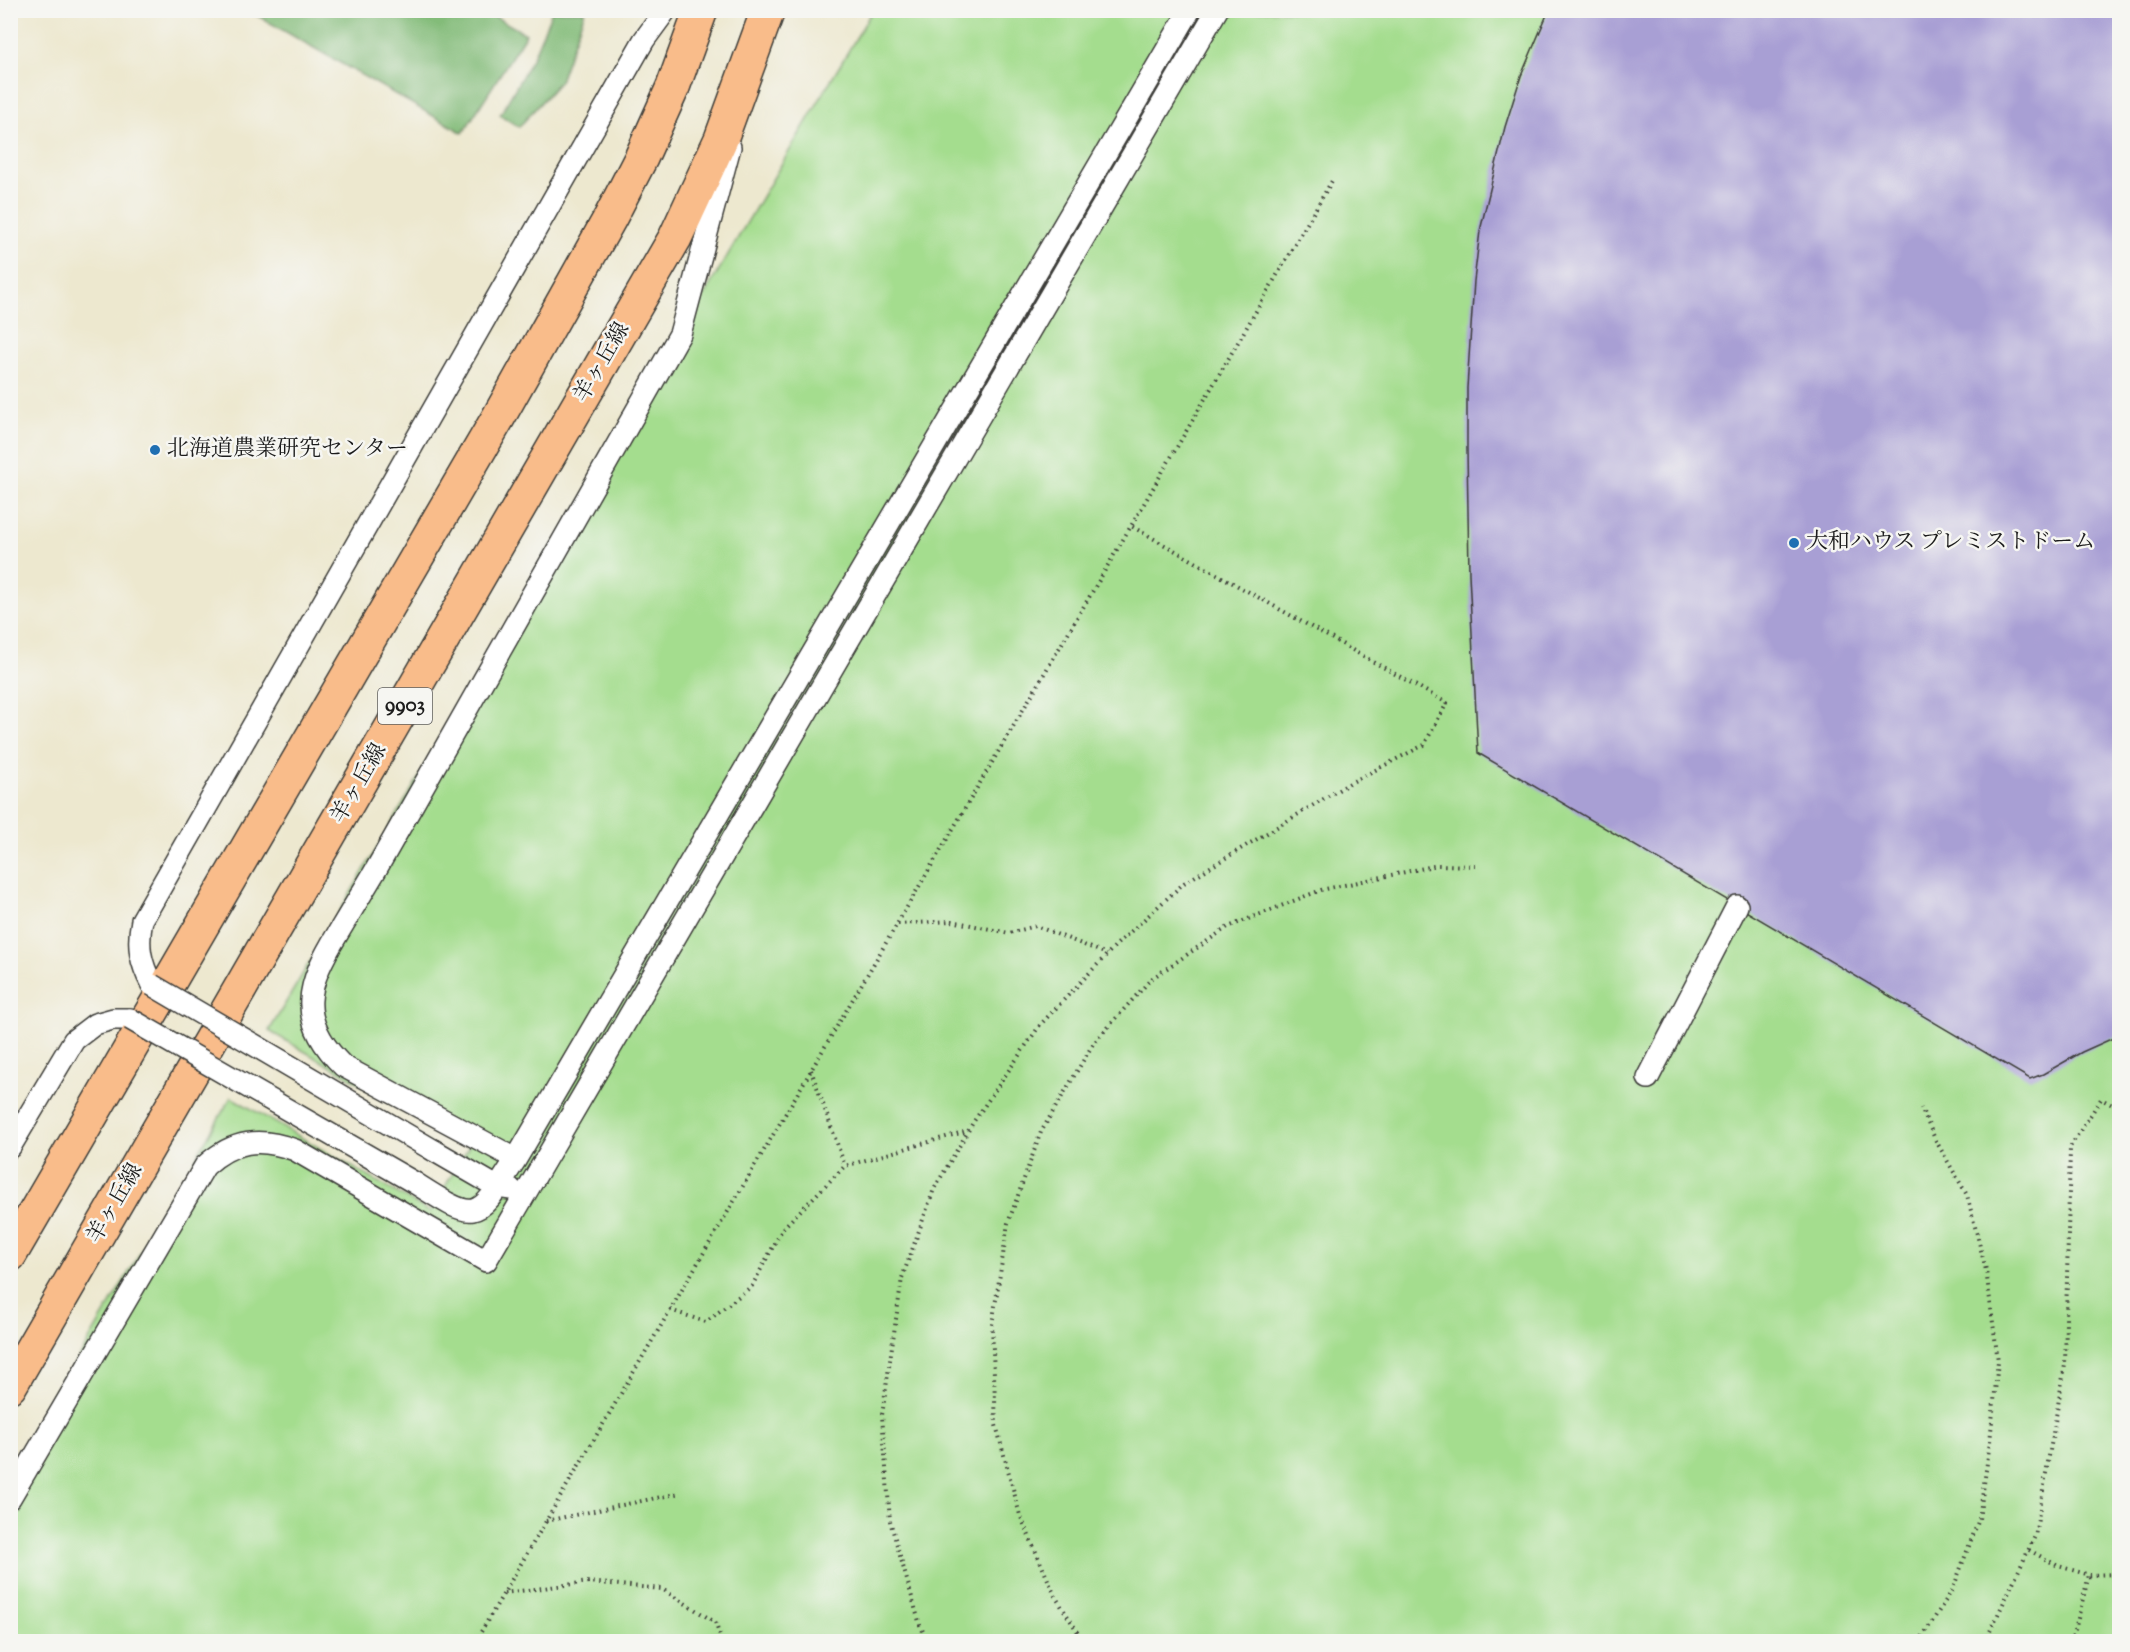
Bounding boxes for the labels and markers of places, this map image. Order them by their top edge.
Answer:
place label: 北海道農業研究センター [167,434,408,466]
marker: 北海道農業研究センター [148,443,162,457]
place label: 大和ハウス プレミストドーム [1806,527,2095,559]
marker: 大和ハウス プレミストドーム [1787,536,1801,550]

